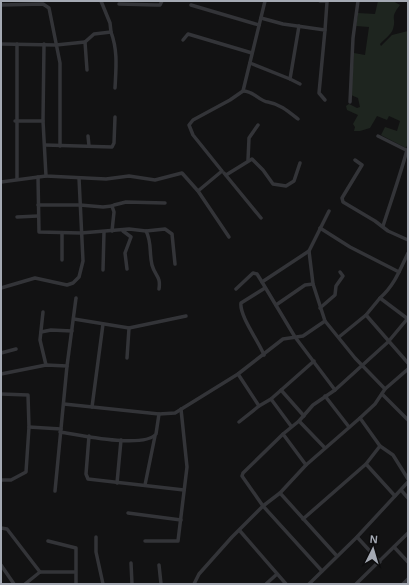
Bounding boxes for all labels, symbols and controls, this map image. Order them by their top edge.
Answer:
north arrow [353,529,393,569]
text: N [369,533,378,545]

